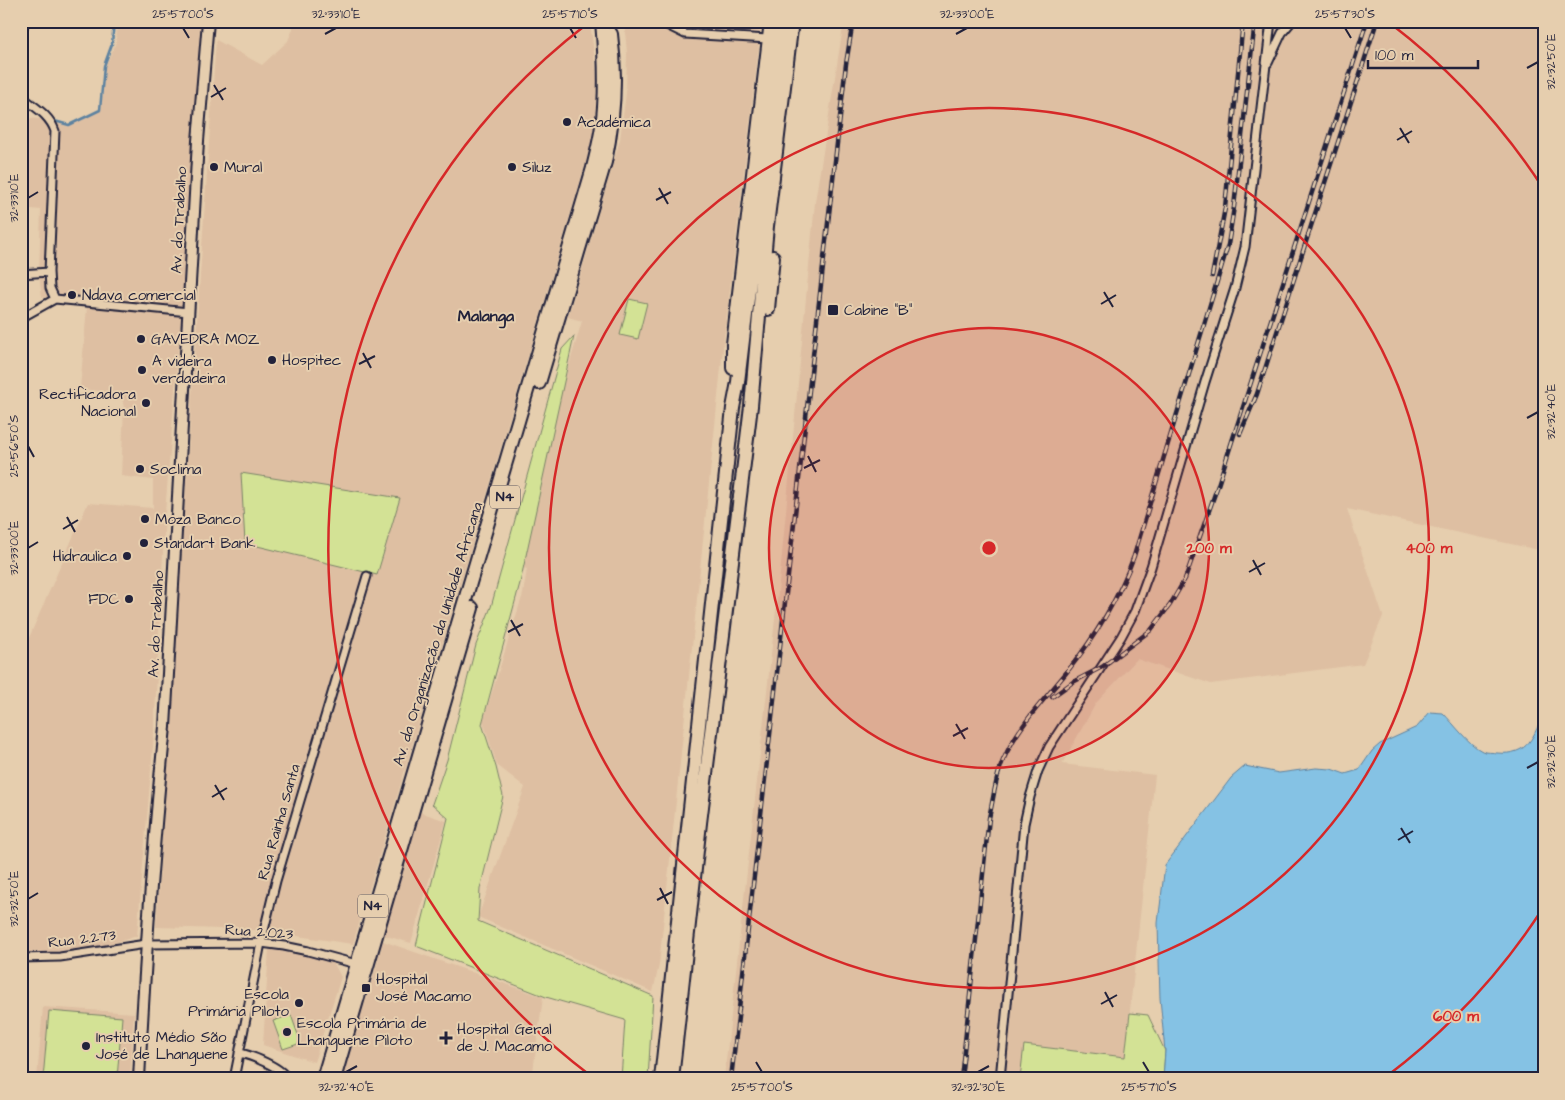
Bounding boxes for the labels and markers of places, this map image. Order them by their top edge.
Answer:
place label: Académica [577,112,651,133]
marker: Académica [561,116,573,128]
place label: Mural [224,157,262,178]
place label: Siluz [522,157,552,178]
marker: Mural [208,161,220,173]
marker: Siluz [506,161,518,173]
place label: Ndava comercial [82,285,196,306]
marker: Ndava comercial [66,289,78,301]
place label: Cabine "B" [844,300,913,321]
marker: Cabine "B" [826,303,840,317]
place label: GAVEDRA MOZ [151,329,260,350]
marker: GAVEDRA MOZ [135,333,147,345]
place label: Hospitec [282,350,342,371]
place label: A videira verdadeira [152,351,226,389]
marker: Hospitec [266,354,278,366]
marker: A videira verdadeira [136,364,148,376]
place label: Rectificadora Nacional [39,384,136,422]
marker: Rectificadora Nacional [140,397,152,409]
place label: Soclima [150,459,202,480]
marker: Soclima [134,463,146,475]
place label: Moza Banco [155,509,241,530]
marker: Moza Banco [139,513,151,525]
place label: Standart Bank [154,533,256,554]
marker: Standart Bank [138,537,150,549]
centre of rings [980,539,998,557]
place label: Hidraulica [53,546,117,567]
marker: Hidraulica [121,550,133,562]
place label: FDC [88,589,119,610]
marker: FDC [123,593,135,605]
place label: Hospital José Macamo [376,969,472,1007]
marker: Hospital José Macamo [360,982,372,994]
place label: Escola Primária Piloto [188,984,290,1022]
marker: Escola Primária Piloto [293,997,305,1009]
place label: Escola Primária de Lhanguene Piloto [297,1013,427,1052]
place label: Hospital Geral de J. Macamo [457,1019,553,1057]
marker: Escola Primária de Lhanguene Piloto [281,1026,293,1038]
place label: Instituto Médio São José de Lhanguene [96,1027,228,1066]
marker: Hospital Geral de J. Macamo [439,1031,453,1045]
marker: Instituto Médio São José de Lhanguene [80,1040,92,1052]

